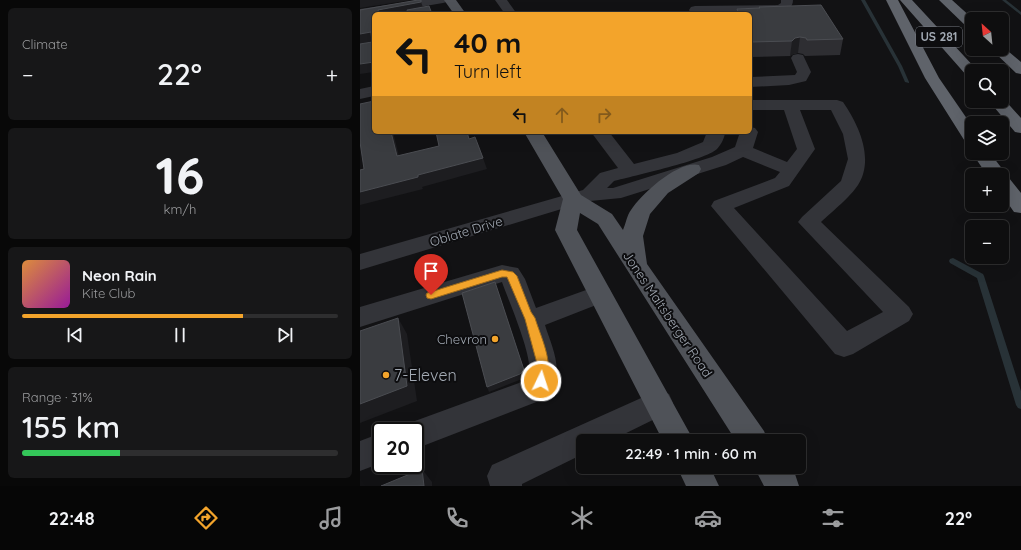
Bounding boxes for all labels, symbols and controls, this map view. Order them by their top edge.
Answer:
north arrow [965,12,1009,56]
map controls [965,12,1009,264]
text: 40 m [454,25,521,60]
road number: US 281 [916,27,962,47]
icon: left [388,28,440,80]
text: Climate [22,36,68,52]
text: 22° [157,55,202,93]
text: Turn left [454,60,522,83]
text: − [22,61,33,89]
text: + [326,61,338,89]
button: search [965,64,1009,108]
icon: left [509,104,531,126]
icon: ahead [551,104,573,126]
icon: right [593,104,615,126]
button: layers [965,116,1009,160]
text: 16 [156,142,204,207]
button: + [965,168,1009,212]
text: km/h [164,201,196,217]
street label: Oblate Drive [428,212,504,250]
button: − [965,220,1009,264]
street label: Jones Maltsberger Road [620,248,716,380]
pin [414,254,448,295]
icon: arrive [420,260,442,282]
text: Neon Rain [82,266,157,285]
text: Kite Club [82,285,135,301]
icon: previous [64,324,86,346]
icon: pause [169,324,191,346]
icon: next [274,324,296,346]
place label: Chevron [437,331,487,347]
marker: Chevron [490,334,500,344]
position arrow [520,360,562,402]
place label: 7-Eleven [394,365,457,385]
marker: 7-Eleven [381,370,391,380]
text: Range · 31% [22,389,93,405]
text: 155 km [22,408,120,446]
speed limit sign: 20 [372,422,424,474]
text: 22:49 · 1 min · 60 m [625,444,757,463]
icon: directions [192,504,220,532]
icon: music [317,504,345,532]
icon: phone [443,504,471,532]
icon: climate [568,504,596,532]
icon: car [694,504,722,532]
icon: filters [819,504,847,532]
text: 22:48 [49,507,95,530]
text: 22° [945,507,972,530]

